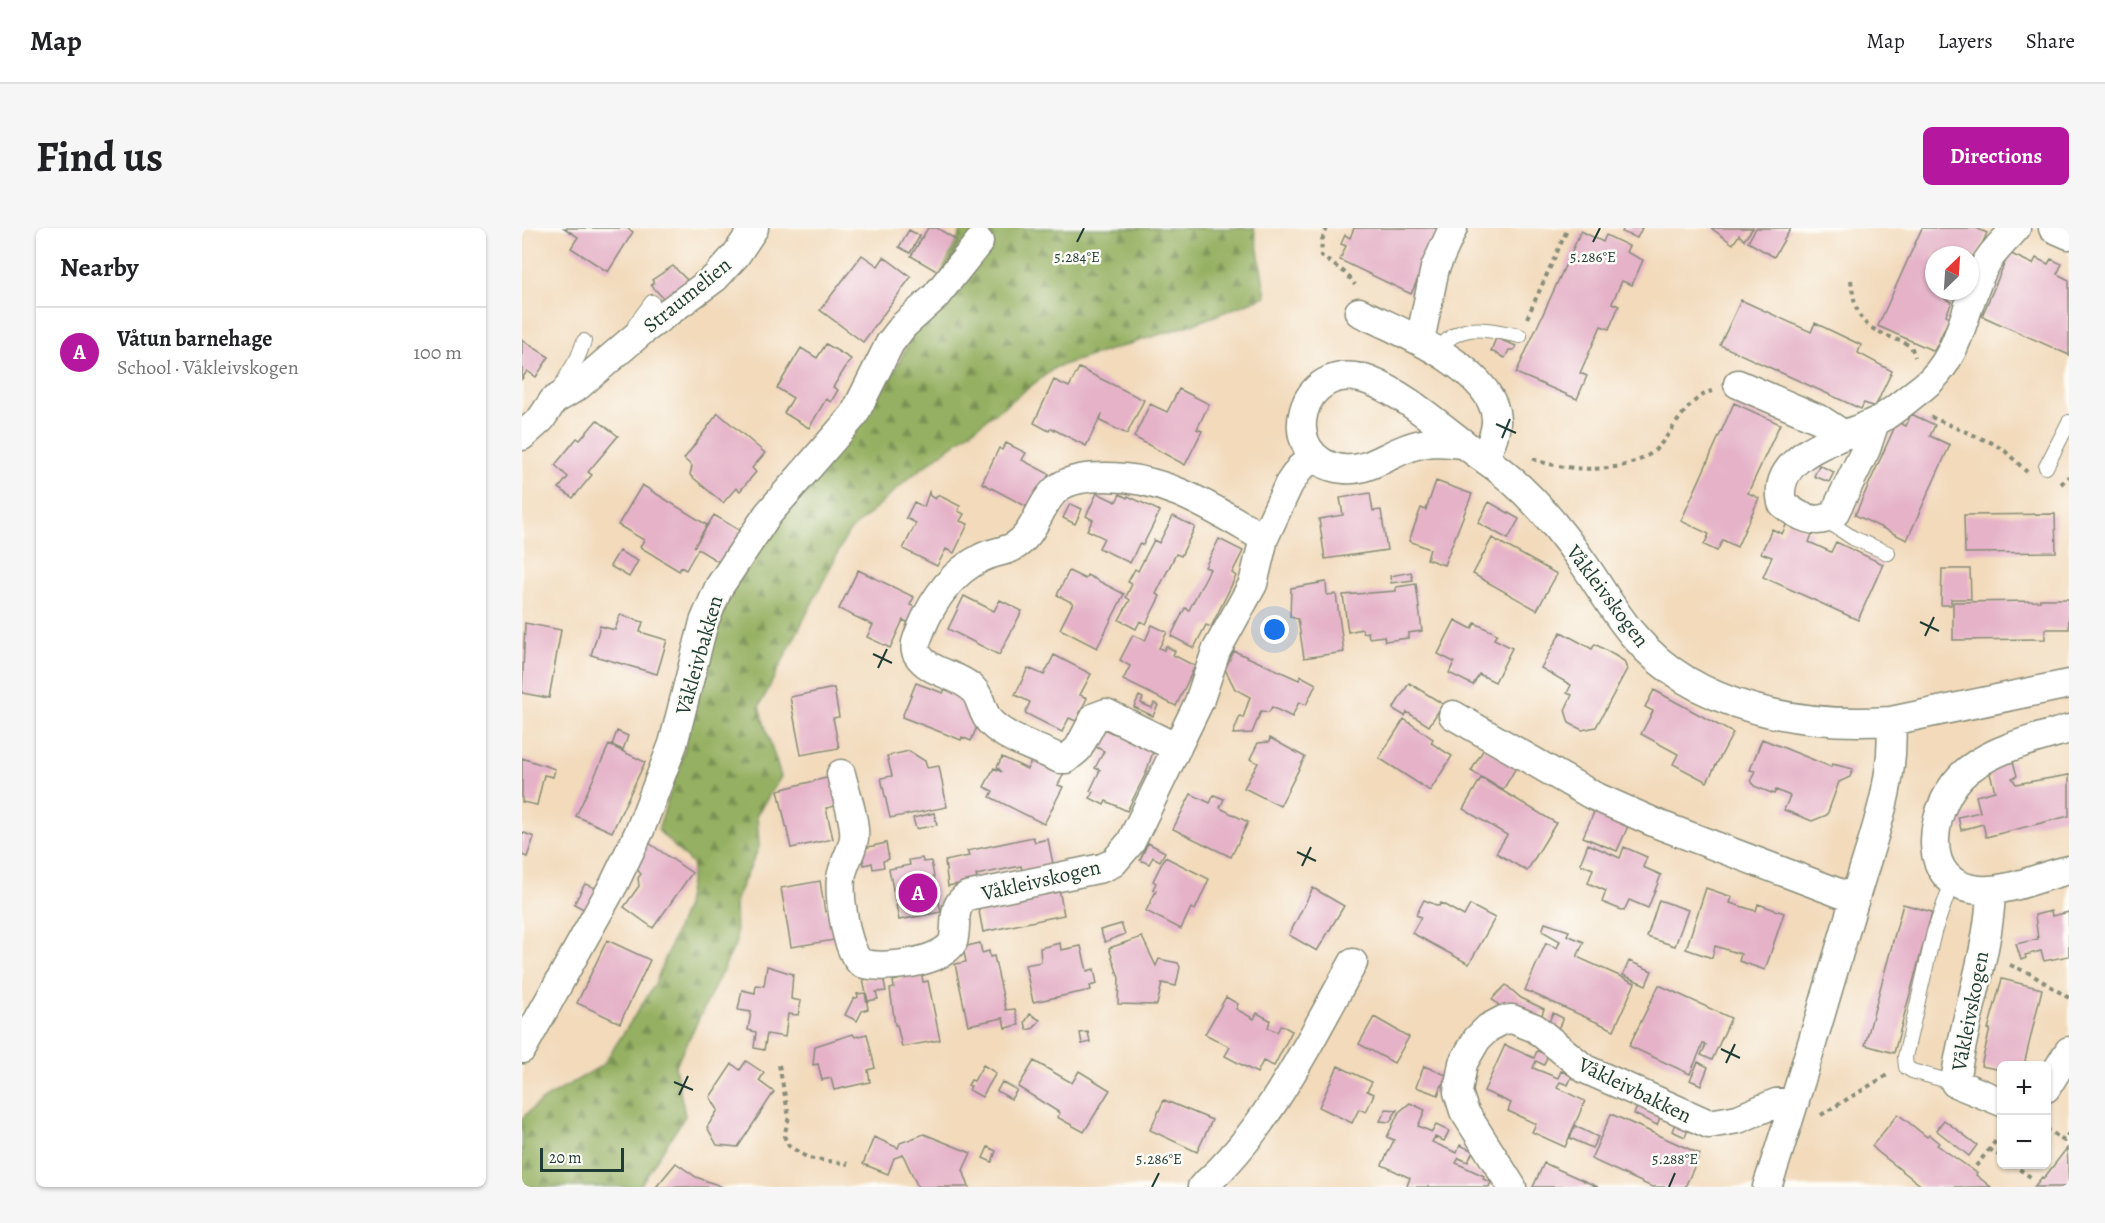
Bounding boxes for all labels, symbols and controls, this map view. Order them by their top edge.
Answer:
text: Map [30,22,82,60]
text: Map [1866,27,1905,55]
text: Layers [1938,27,1993,55]
text: Share [2026,27,2075,55]
button: Directions [1923,127,2069,185]
text: Find us [36,128,163,185]
north arrow [1925,246,1979,300]
text: 5.284°E [1054,247,1100,267]
text: 5.286°E [1570,247,1616,267]
text: Nearby [60,250,139,285]
street label: Straumelien [637,251,737,339]
text: Våtun barnehage [117,324,272,354]
text: A [73,339,86,366]
text: 100 m [413,339,462,366]
text: School · Våkleivskogen [117,354,299,381]
street label: Våkleivskogen [1560,538,1656,653]
street label: Våkleivbakken [668,592,729,719]
your location [1260,615,1289,644]
street label: Våkleivskogen [978,853,1103,908]
pin: A [898,870,938,916]
street label: Våkleivskogen [1944,949,1995,1074]
street label: Våkleivbakken [1573,1050,1696,1130]
map controls [1997,1061,2051,1169]
button: + [1997,1061,2051,1115]
button: − [1997,1115,2051,1169]
scale bar [540,1145,624,1172]
text: 20 m [549,1147,582,1169]
text: 5.286°E [1136,1149,1182,1169]
text: 5.288°E [1652,1149,1698,1169]

